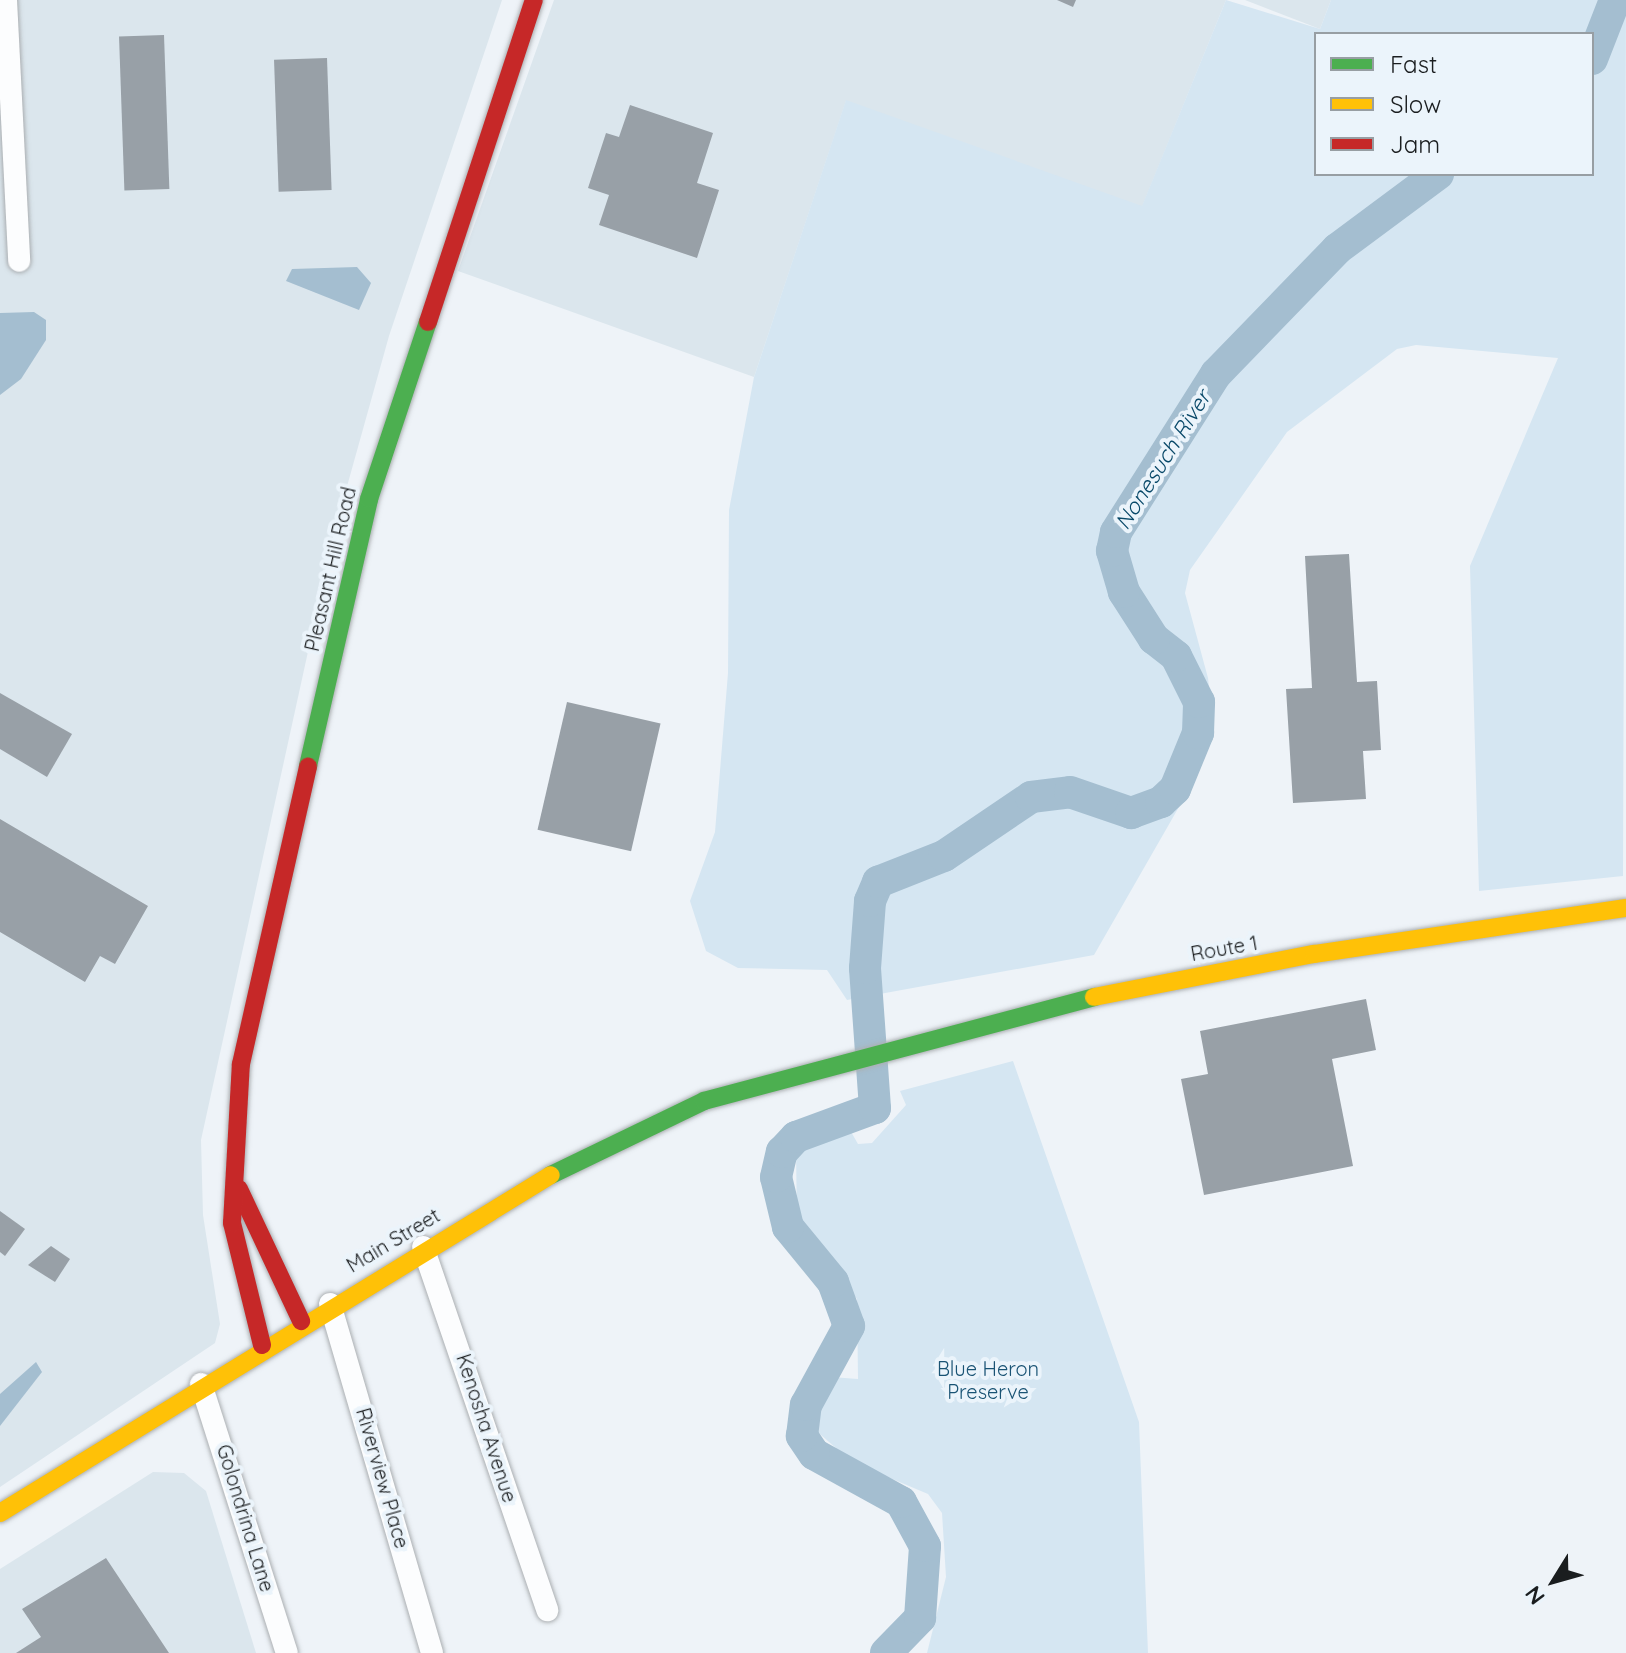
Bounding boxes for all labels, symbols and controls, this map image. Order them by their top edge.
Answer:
legend [1314,32,1594,176]
text: Fast [1390,49,1437,79]
text: Slow [1390,89,1441,119]
text: Jam [1390,129,1440,159]
water label: Nonesuch River [1110,386,1216,534]
street label: Pleasant Hill Road [299,484,361,654]
street label: Route 1 [1189,930,1259,966]
street label: Main Street [342,1203,444,1277]
street label: Kenosha Avenue [452,1351,522,1505]
park label: Blue Heron Preserve [937,1356,1039,1403]
street label: Riverview Place [351,1405,415,1551]
street label: Golondrina Lane [212,1441,280,1595]
north arrow [1514,1541,1594,1621]
text: N [1519,1581,1551,1610]

